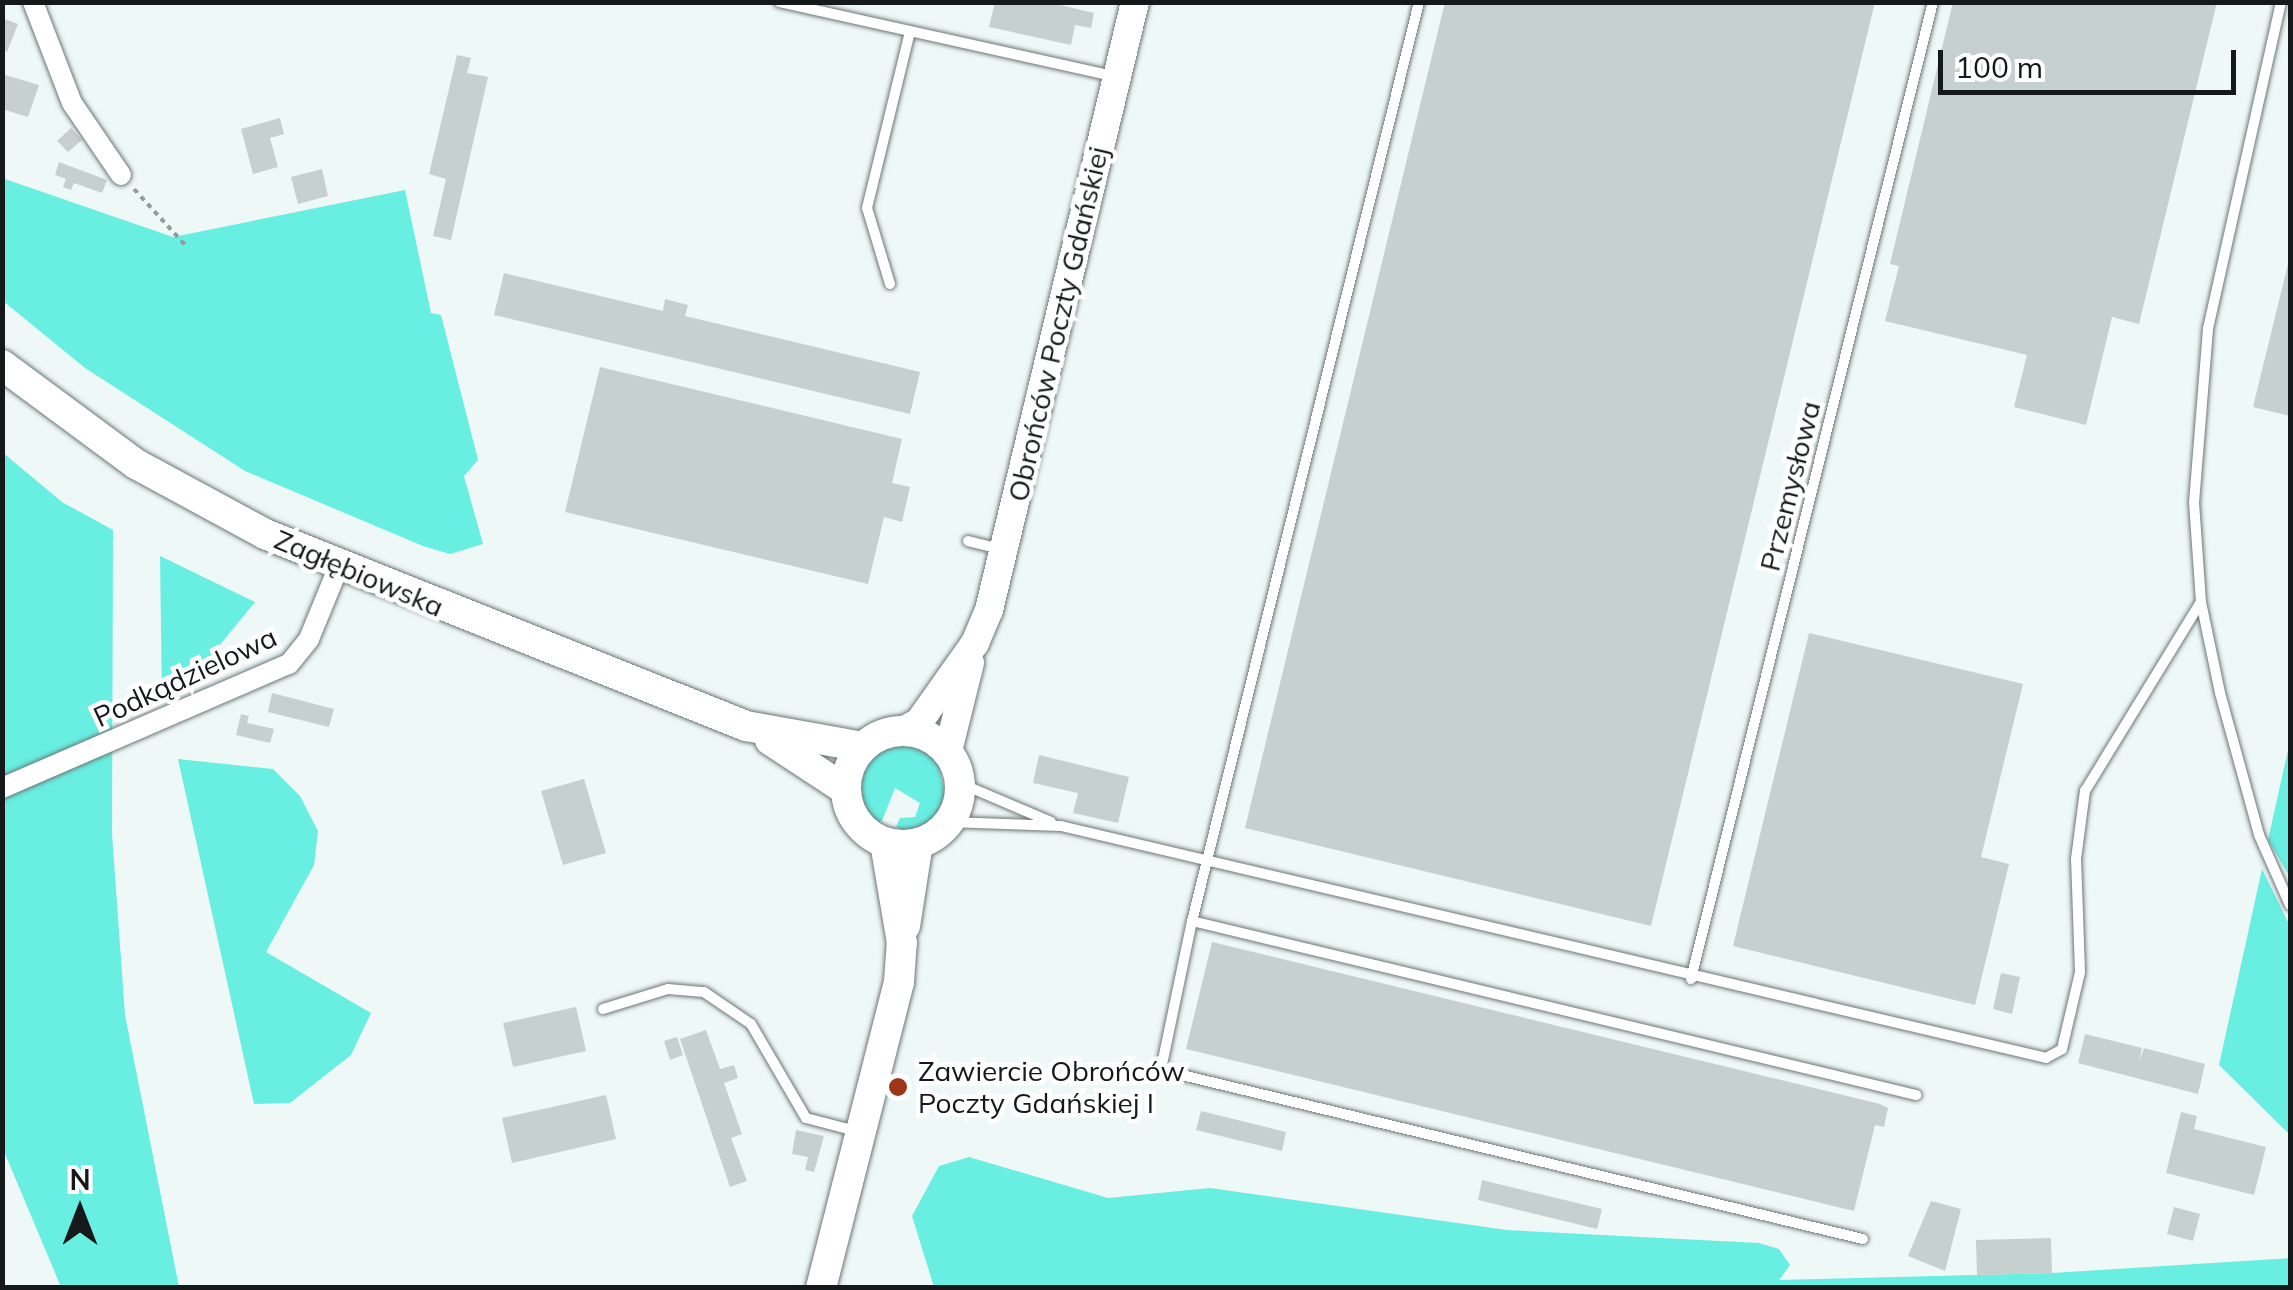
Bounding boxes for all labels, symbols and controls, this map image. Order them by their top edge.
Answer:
scale bar [1943,30,2240,92]
text: 100 m [1955,48,2043,86]
street label: Obrońców Poczty Gdańskiej [1001,143,1115,505]
street label: Przemysłowa [1753,398,1827,574]
street label: Zagłębiowska [269,522,449,624]
street label: Podkądzielowa [88,620,282,734]
place label: Zawiercie Obrońców Poczty Gdańskiej I [918,1054,1185,1120]
marker: Zawiercie Obrońców Poczty Gdańskiej I [887,1076,909,1098]
north arrow [30,1160,130,1260]
text: N [69,1162,91,1197]

